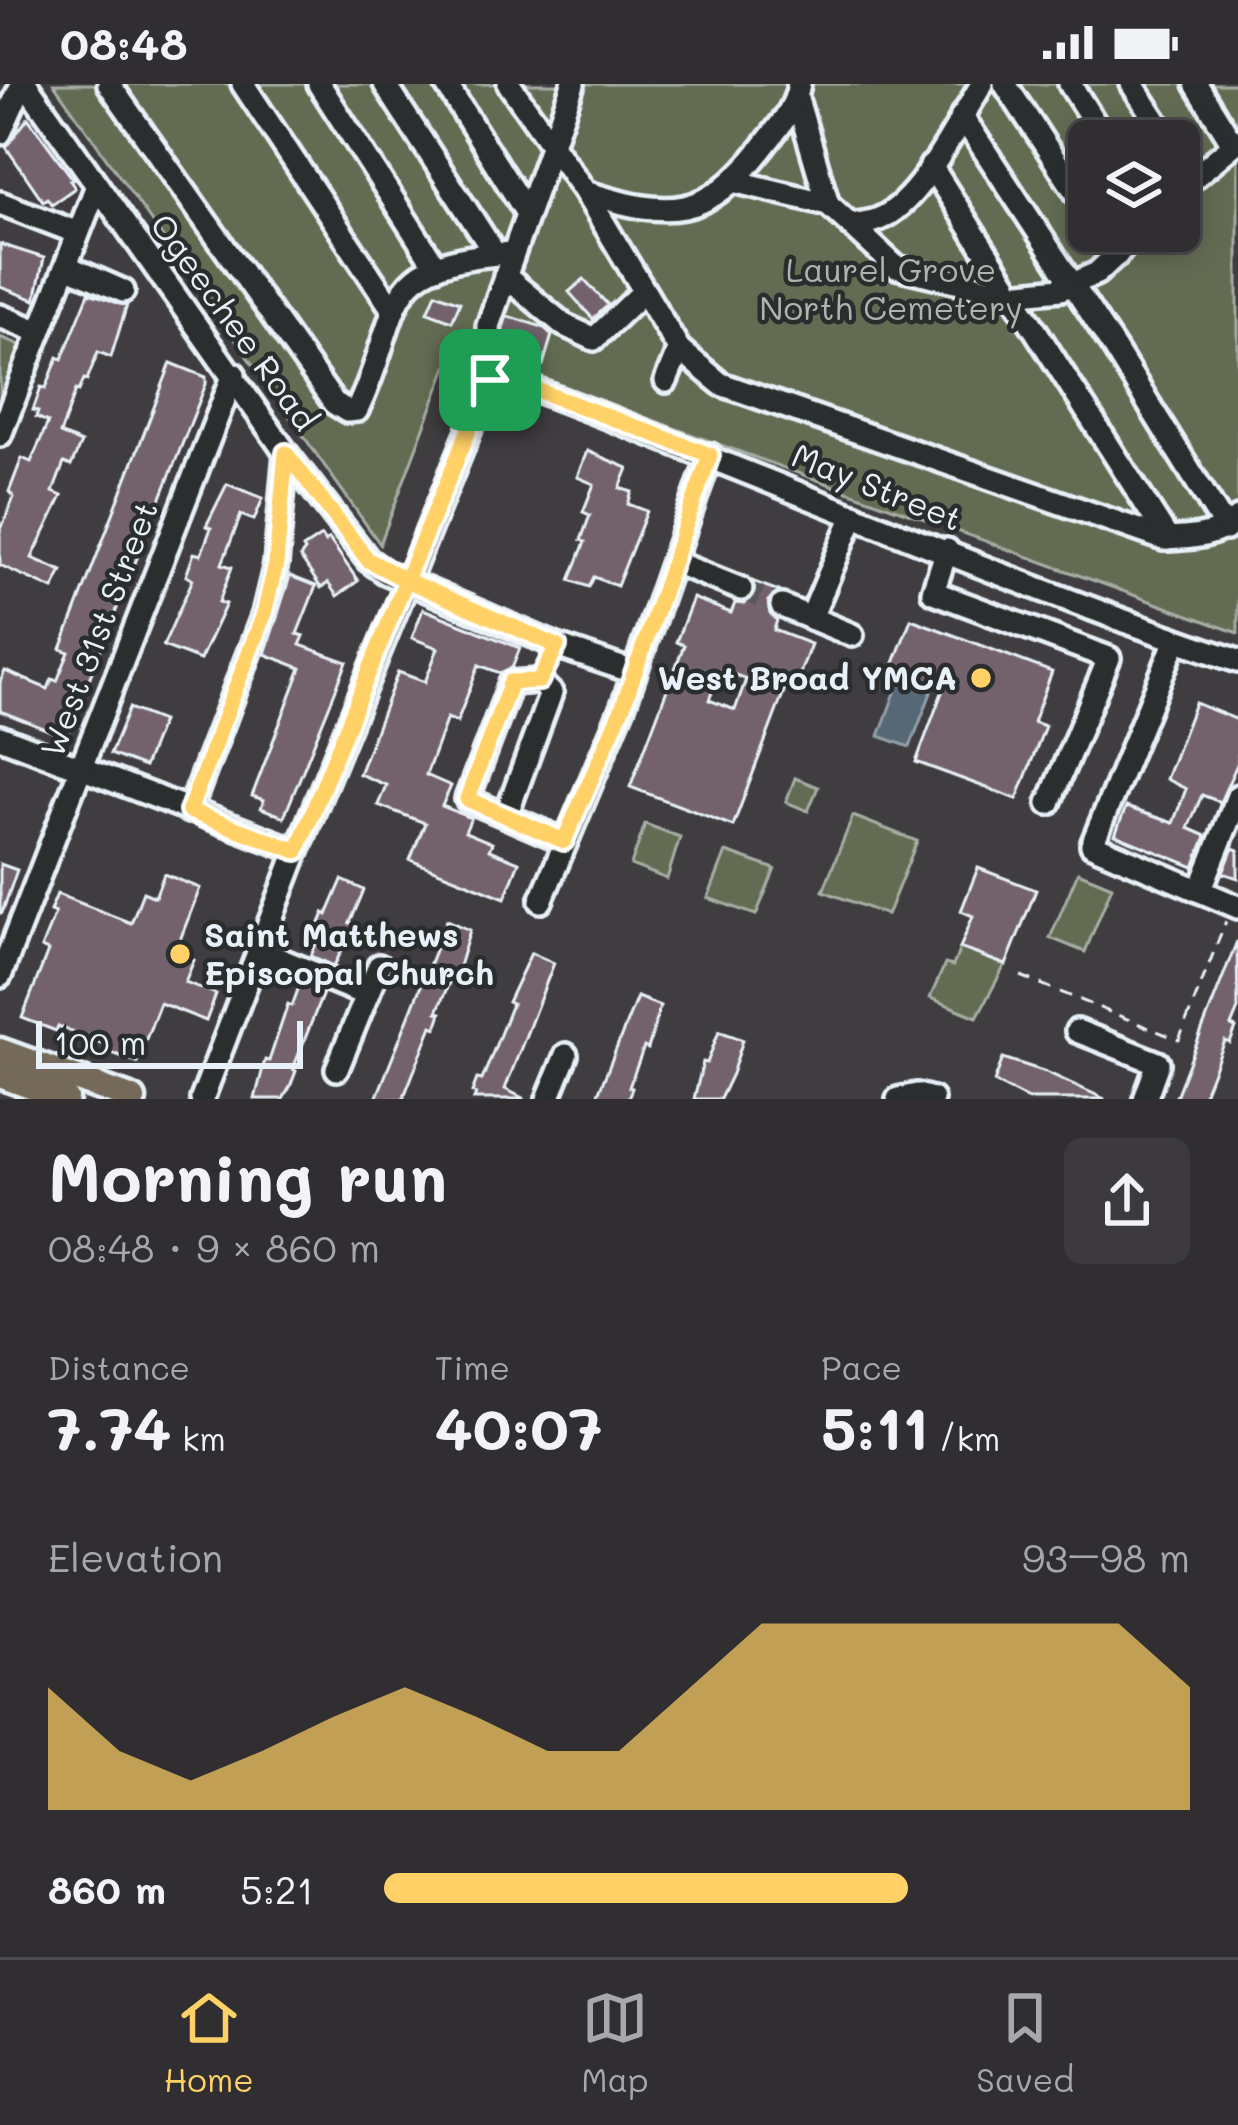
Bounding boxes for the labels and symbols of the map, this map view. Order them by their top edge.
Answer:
street label: Ogeechee Road [142,204,328,438]
park label: Laurel Grove North Cemetery [759,247,1023,329]
pin [439,329,541,431]
street label: May Street [786,432,969,540]
street label: West 31st Street [29,494,166,763]
place label: West Broad YMCA [658,655,957,698]
marker: West Broad YMCA [968,665,994,691]
place label: Saint Matthews Episcopal Church [204,912,494,993]
marker: Saint Matthews Episcopal Church [167,941,193,967]
scale bar [36,1015,303,1068]

